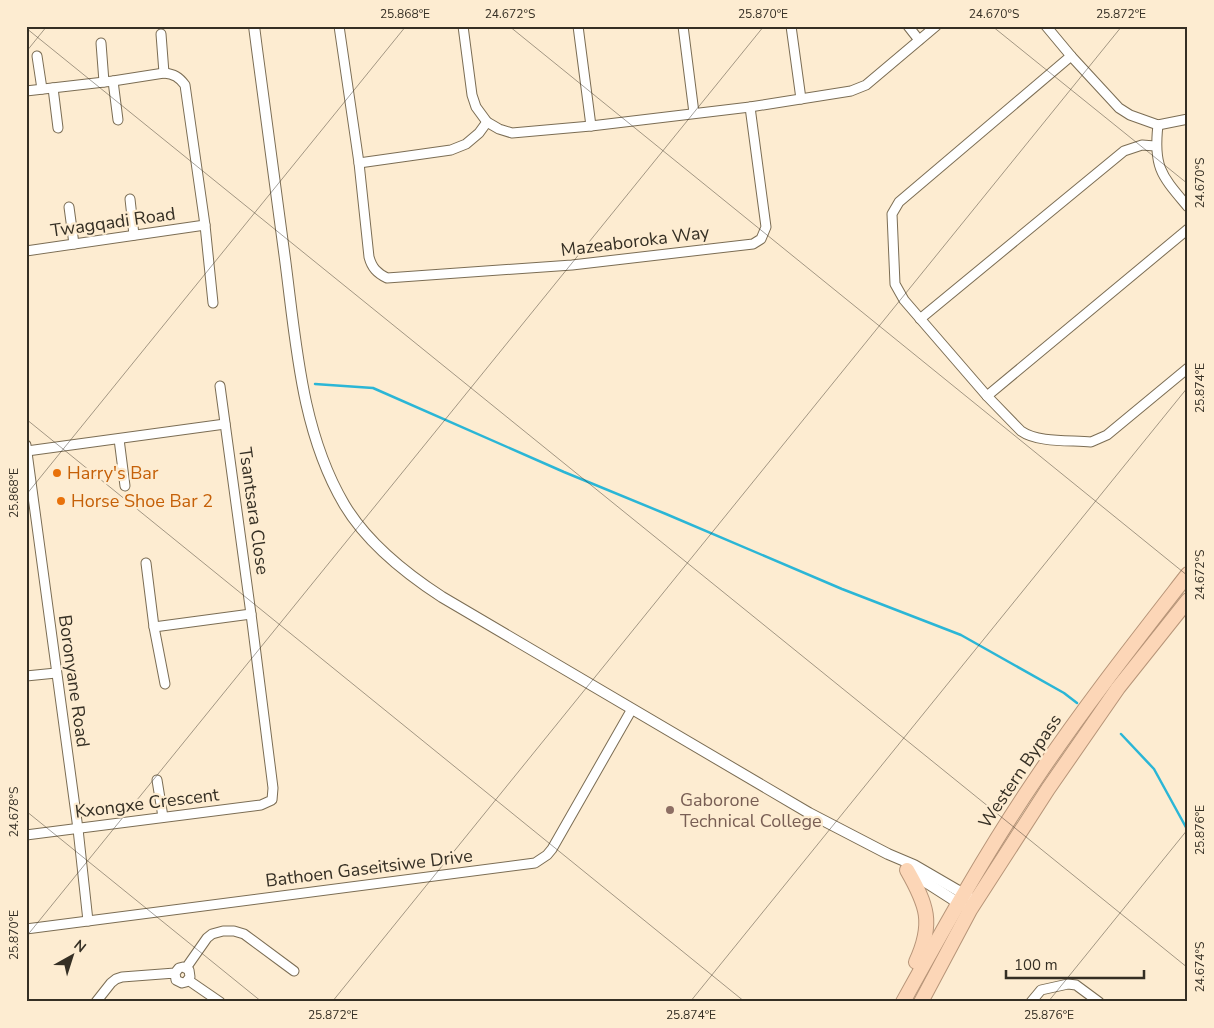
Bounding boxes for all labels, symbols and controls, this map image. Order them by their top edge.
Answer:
text: 25.868°E [380,6,430,22]
text: 24.672°S [485,6,535,22]
text: 25.870°E [738,6,788,22]
text: 24.670°S [969,6,1019,22]
text: 25.872°E [1096,6,1146,22]
text: 24.670°S [1192,158,1208,208]
street label: Twagqadi Road [49,201,177,243]
street label: Mazeaboroka Way [559,220,711,262]
text: 25.874°E [1192,363,1208,413]
street label: Tsantsara Close [233,446,275,576]
place label: Harry's Bar [67,461,159,485]
marker: Harry's Bar [51,467,63,479]
text: 25.868°E [6,468,22,518]
place label: Horse Shoe Bar 2 [71,489,213,513]
marker: Horse Shoe Bar 2 [55,495,67,507]
text: 24.672°S [1192,550,1208,600]
street label: Boronyane Road [53,613,95,749]
street label: Western Bypass [973,709,1067,833]
street label: Kxongxe Crescent [74,782,221,824]
text: 24.678°S [6,787,22,837]
place label: Gaborone Technical College [680,788,822,833]
marker: Gaborone Technical College [664,804,676,816]
text: 25.876°E [1192,805,1208,855]
street label: Bathoen Gaseitsiwe Drive [264,843,474,893]
text: 25.870°E [6,910,22,960]
north arrow [48,930,98,980]
text: N [70,936,90,957]
text: 24.674°S [1192,942,1208,992]
scale bar [1006,948,1144,980]
text: 100 m [1014,955,1058,975]
text: 25.872°E [308,1007,358,1023]
text: 25.874°E [666,1007,716,1023]
text: 25.876°E [1024,1007,1074,1023]

